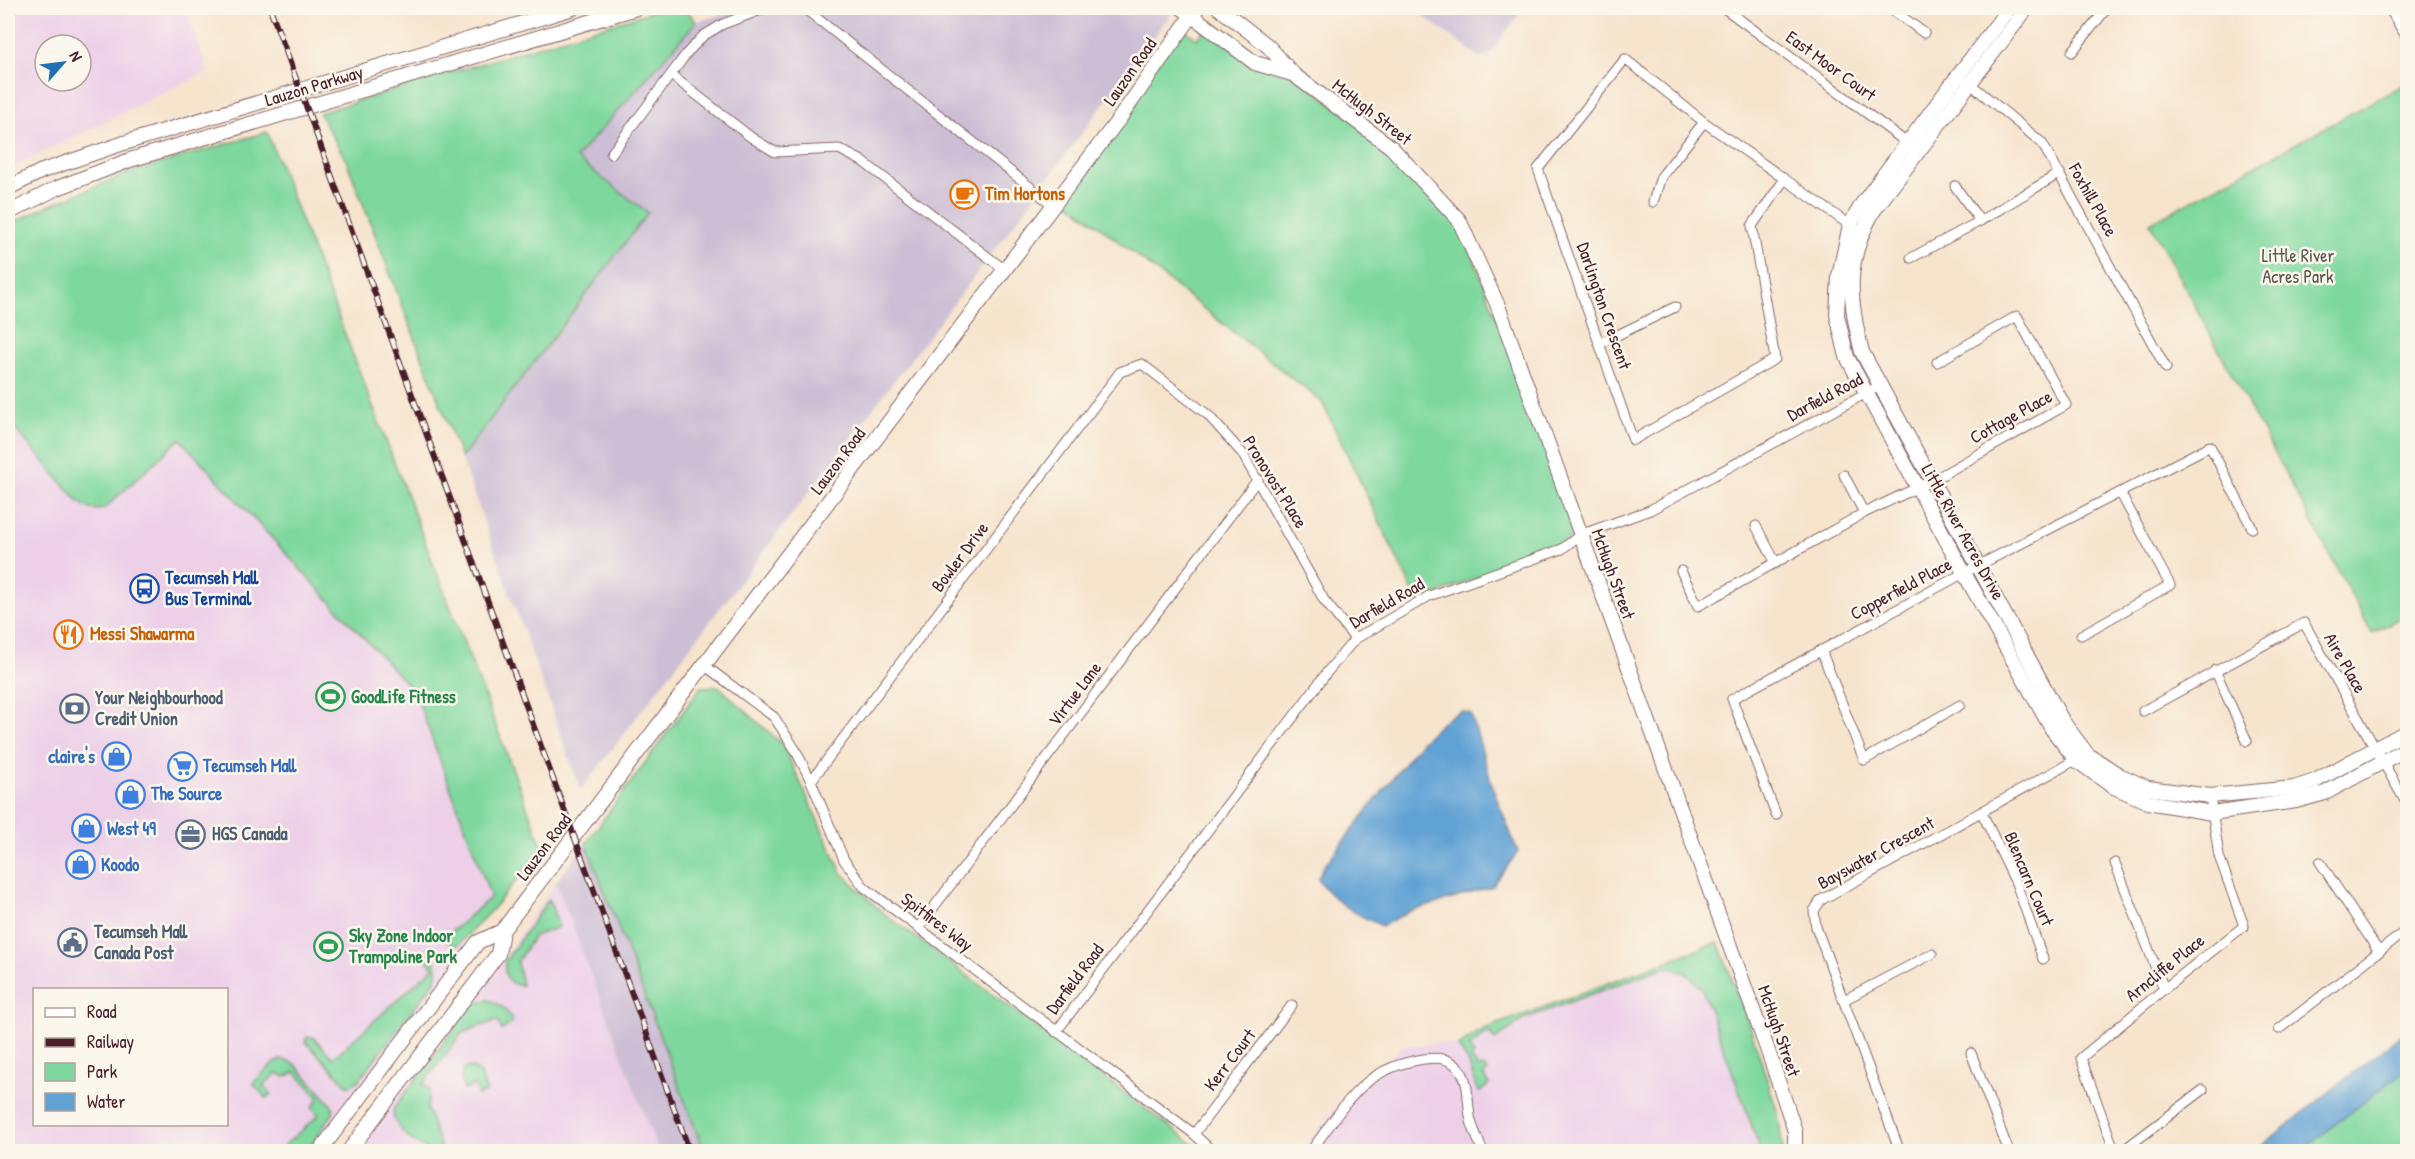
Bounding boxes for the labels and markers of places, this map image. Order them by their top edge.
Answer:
cafe icon: Tim Hortons [948,178,980,210]
place label: Tim Hortons [984,181,1065,206]
place label: Tecumseh Mall Bus Terminal [164,565,260,611]
bus stop icon: Tecumseh Mall Bus Terminal [128,572,160,604]
restaurant icon: Messi Shawarma [53,618,85,650]
place label: Messi Shawarma [90,621,195,646]
sports icon: GoodLife Fitness [314,681,346,713]
place label: GoodLife Fitness [351,684,456,709]
place label: Your Neighbourhood Credit Union [95,685,223,731]
bank icon: Your Neighbourhood Credit Union [58,692,90,724]
shop icon: claire's [100,741,132,773]
place label: claire's [48,744,95,769]
supermarket icon: Tecumseh Mall [166,750,198,782]
place label: Tecumseh Mall [202,753,298,778]
shop icon: The Source [114,778,146,810]
place label: The Source [150,781,223,806]
shop icon: West 49 [70,813,102,845]
place label: West 49 [107,816,156,841]
office icon: HGS Canada [175,818,207,850]
place label: HGS Canada [212,821,289,846]
shop icon: Koodo [64,849,96,881]
place label: Koodo [101,852,140,877]
place label: Tecumseh Mall Canada Post [93,919,189,965]
place label: Sky Zone Indoor Trampoline Park [348,923,458,970]
public building icon: Tecumseh Mall Canada Post [57,926,89,958]
sports icon: Sky Zone Indoor Trampoline Park [312,930,344,962]

